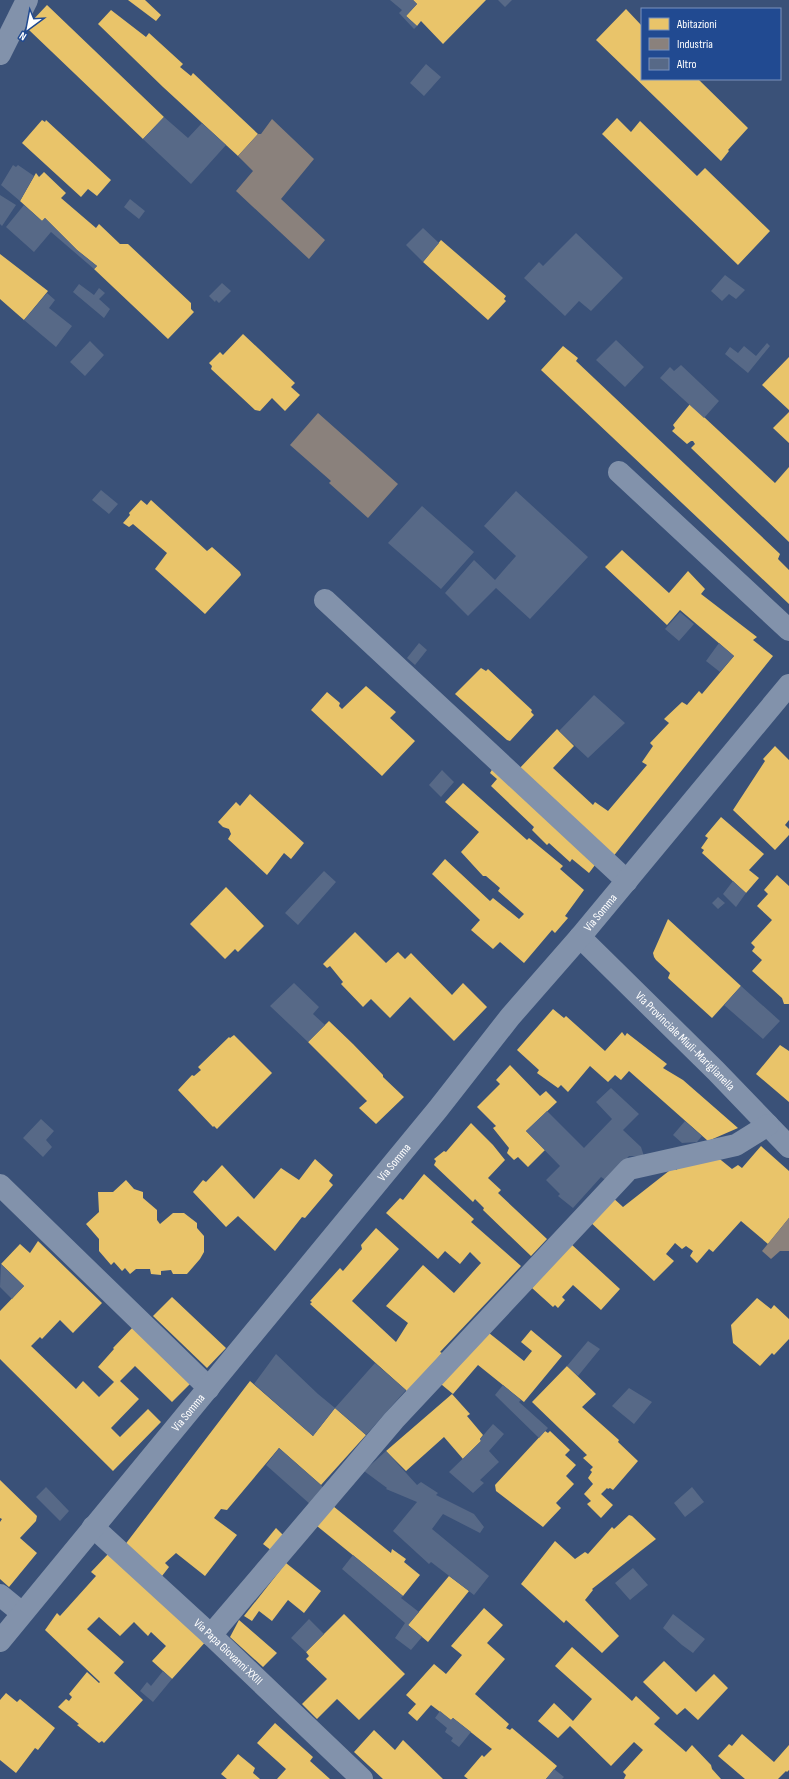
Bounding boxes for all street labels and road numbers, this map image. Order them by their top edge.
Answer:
street label: Via Somma [580,890,620,934]
street label: Via Provinciale Miuli-Mariglianella [632,988,738,1094]
street label: Via Somma [374,1140,414,1184]
street label: Via Somma [168,1390,208,1434]
street label: Via Papa Giovanni XXIII [191,1615,266,1688]

